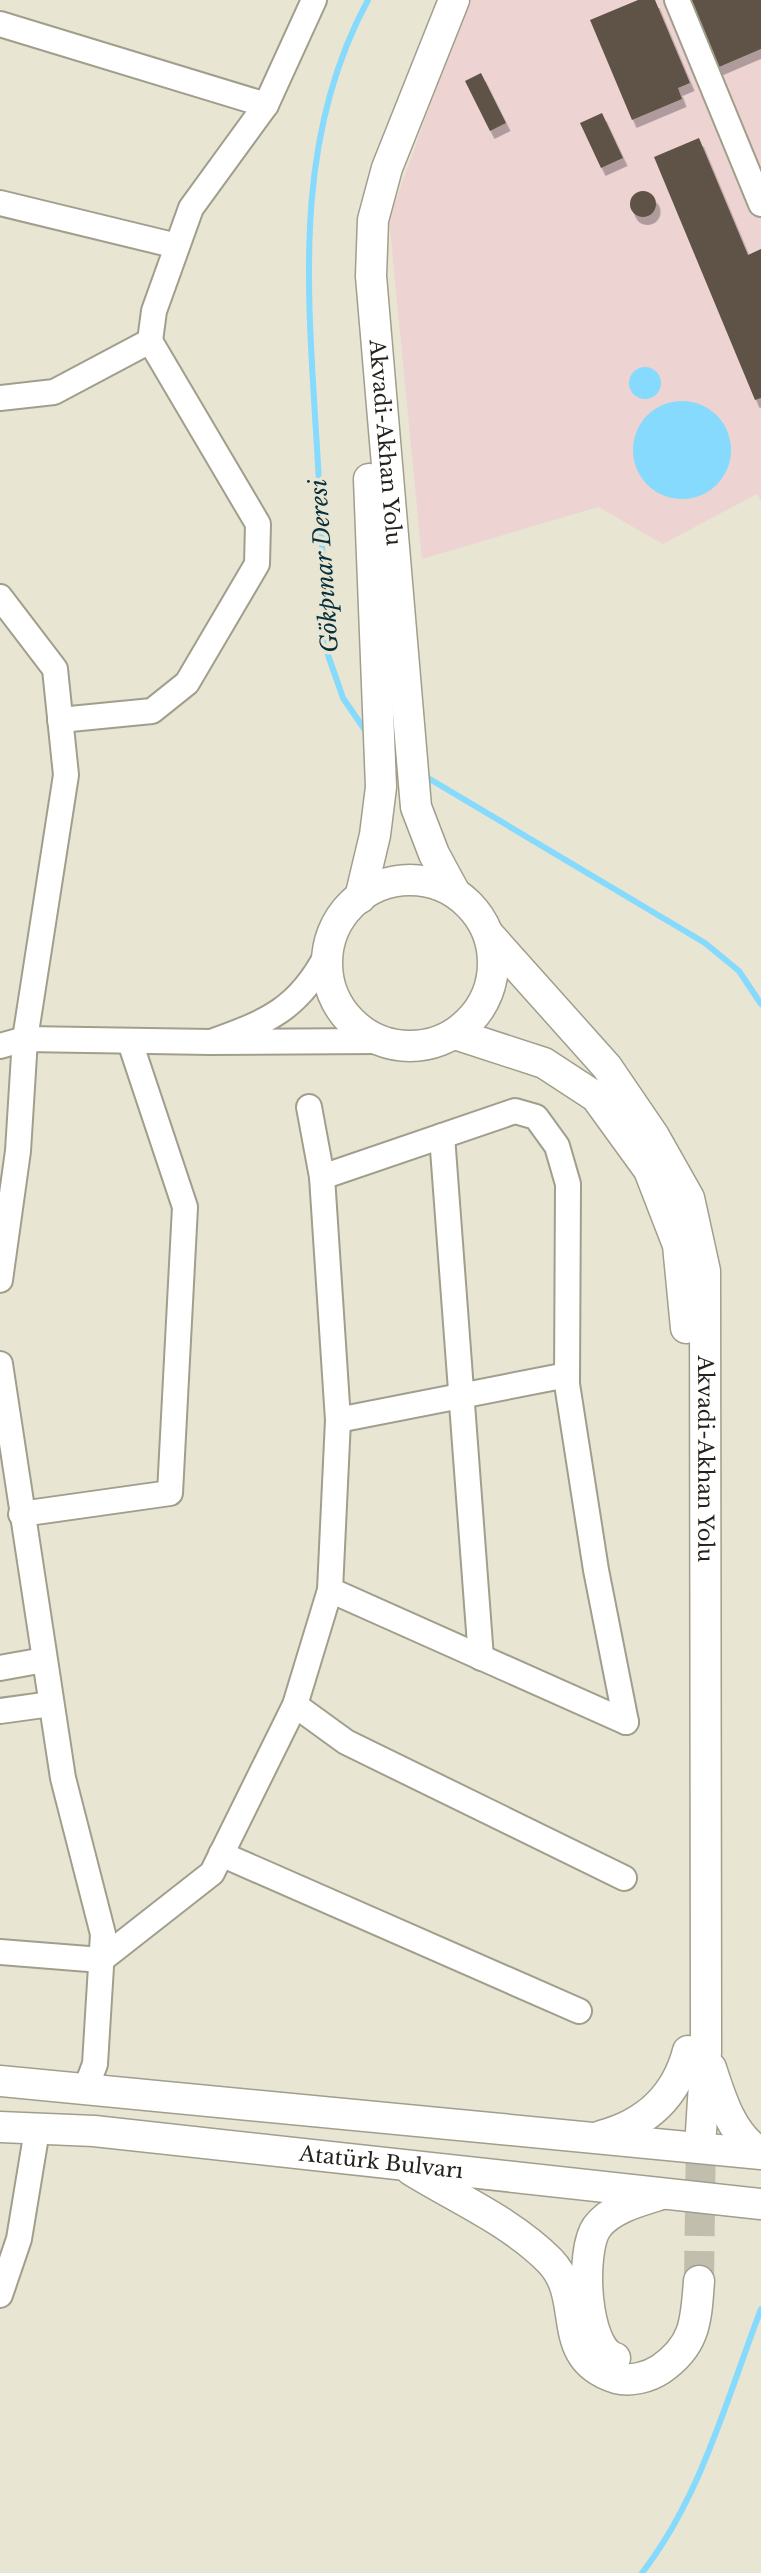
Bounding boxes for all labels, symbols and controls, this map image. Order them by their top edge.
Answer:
street label: Akvadi-Akhan Yolu [363,337,407,547]
water label: Gökpınar Deresi [304,478,344,654]
street label: Akvadi-Akhan Yolu [692,1354,718,1562]
street label: Atatürk Bulvarı [297,2140,464,2184]

